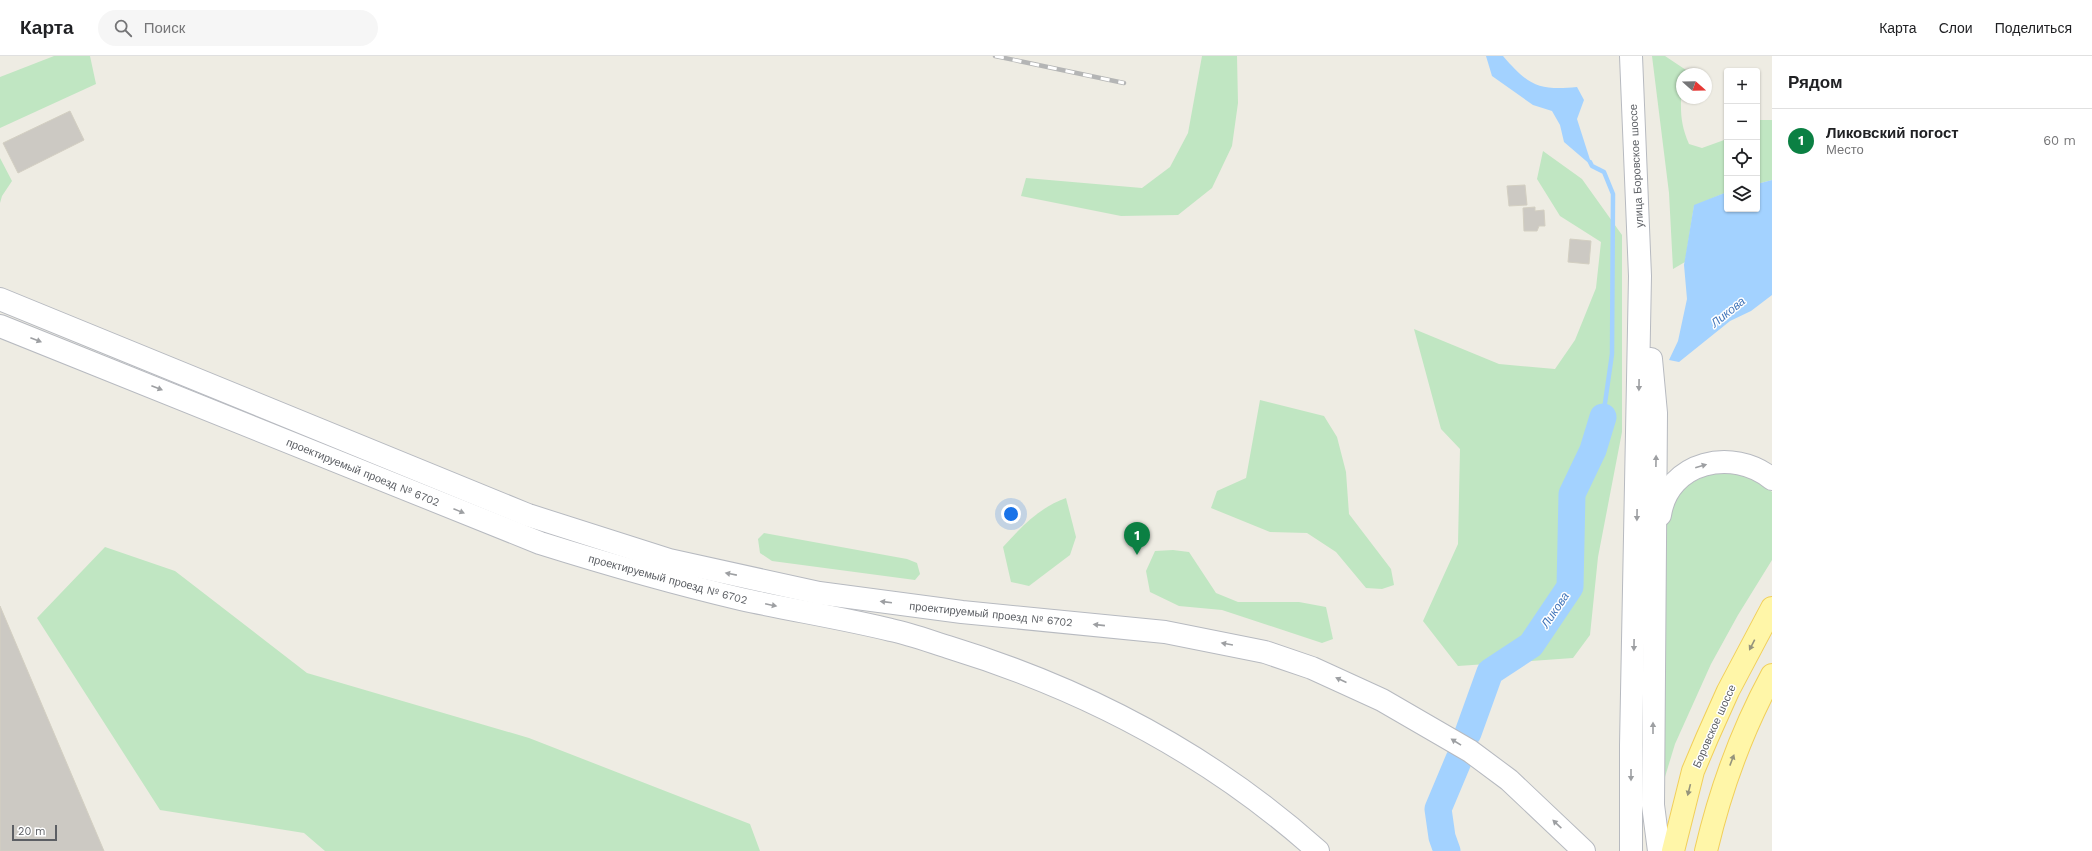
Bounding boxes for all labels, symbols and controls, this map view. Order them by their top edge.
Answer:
search box [98,10,378,46]
text: Карта [20,16,74,39]
icon: search [112,17,134,39]
text: Поиск [144,19,185,37]
text: Карта [1879,20,1917,36]
text: Слои [1939,20,1973,36]
text: Поделиться [1995,20,2072,36]
north arrow [1676,68,1712,104]
map controls [1724,68,1760,212]
button: + [1724,68,1760,104]
text: Рядом [1788,72,1843,92]
street label: улица Боровское шоссе [1627,104,1646,228]
button: − [1724,104,1760,140]
text: Ликовский погост [1826,124,1959,142]
text: 1 [1798,133,1804,148]
text: 60 m [2043,133,2076,148]
button: locate [1724,140,1760,176]
text: Место [1826,142,1864,157]
button: layers [1724,176,1760,212]
water label: Ликова [1707,294,1748,331]
one-way arrow [31,338,43,344]
one-way arrow [1636,379,1642,392]
one-way arrow [152,385,163,391]
street label: проектируемый проезд № 6702 [284,436,441,509]
one-way arrow [1653,454,1659,467]
one-way arrow [1695,463,1707,469]
your location [1001,504,1021,524]
one-way arrow [454,508,465,514]
one-way arrow [1634,509,1640,522]
pin: 1 [1124,522,1150,555]
street label: проектируемый проезд № 6702 [587,552,749,607]
one-way arrow [724,571,737,577]
water label: Ликова [1537,589,1572,631]
one-way arrow [880,599,892,606]
street label: проектируемый проезд № 6702 [909,599,1073,630]
one-way arrow [765,603,777,609]
one-way arrow [1093,622,1105,629]
one-way arrow [1631,639,1637,652]
one-way arrow [1749,639,1755,651]
one-way arrow [1221,640,1233,646]
one-way arrow [1335,677,1347,683]
street label: Боровское шоссе [1690,683,1739,770]
one-way arrow [1650,721,1656,734]
one-way arrow [1451,738,1461,746]
one-way arrow [1730,753,1736,765]
one-way arrow [1628,769,1634,782]
one-way arrow [1685,783,1691,796]
one-way arrow [1552,819,1562,828]
scale bar [12,823,57,842]
text: 20 m [18,825,46,838]

